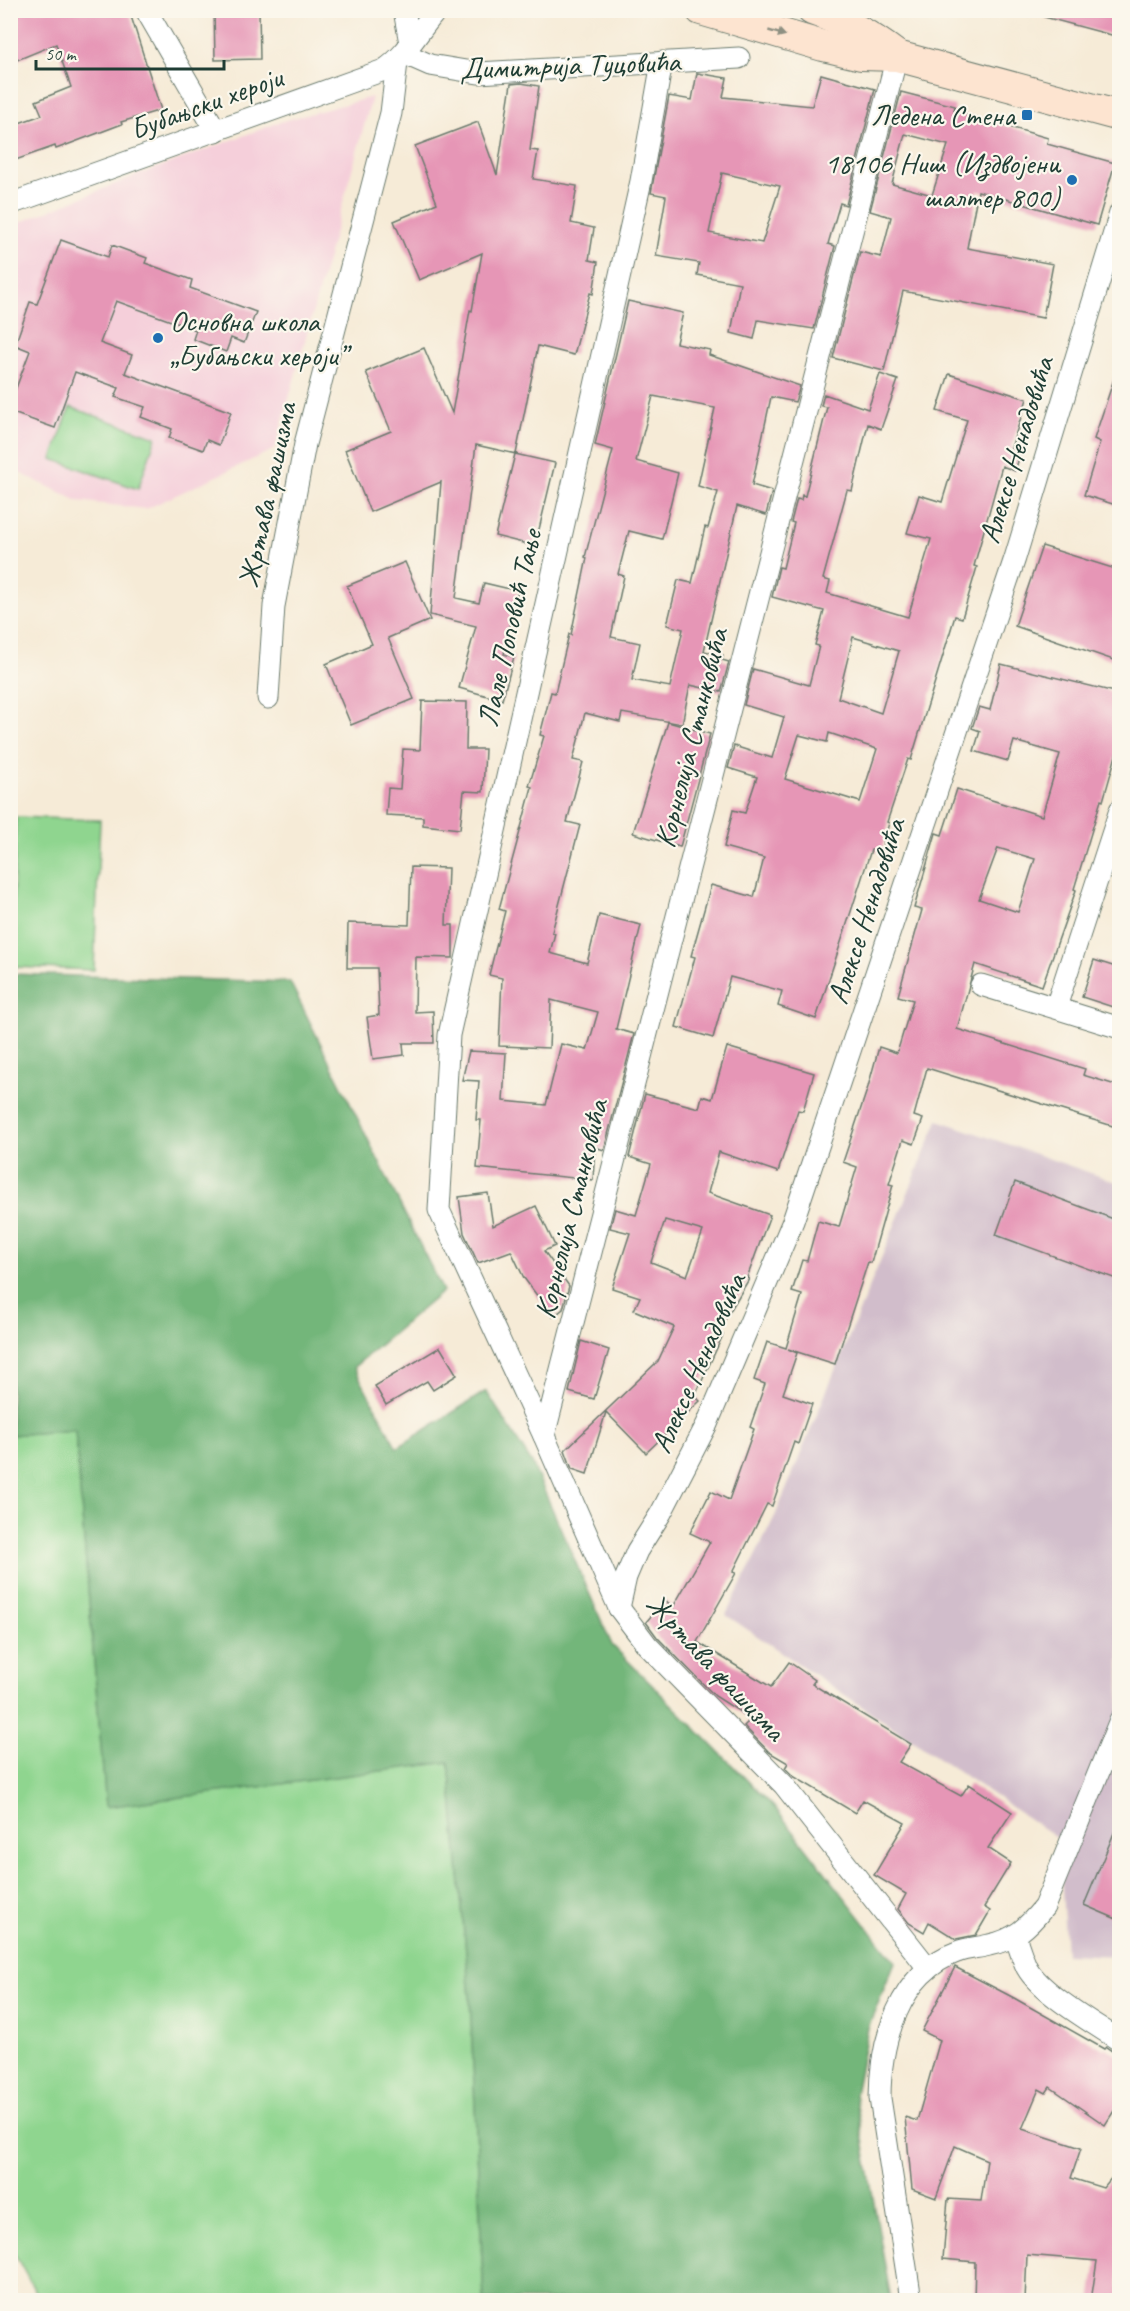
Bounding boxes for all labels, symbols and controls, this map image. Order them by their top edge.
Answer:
one-way arrow [768,29,786,38]
scale bar [36,33,224,71]
street label: Димитрија Туцовића [459,42,683,88]
text: 50 m [45,43,78,65]
street label: Бубањски хероји [124,57,289,148]
place label: Ледена Стена [871,96,1017,134]
marker: Ледена Стена [1020,108,1034,122]
place label: 18106 Ниш (Издвојени шалтер 800) [825,144,1062,216]
marker: 18106 Ниш (Издвојени шалтер 800) [1065,173,1079,187]
place label: Основна школа „Бубањски хероји” [170,302,353,374]
marker: Основна школа „Бубањски хероји” [151,331,165,345]
street label: Алексе Ненадовића [970,351,1063,548]
street label: Жртава фашизма [229,397,306,591]
street label: Лале Поповић Тање [468,524,551,730]
street label: Корнелија Станковића [645,623,737,851]
street label: Алексе Ненадовића [818,812,914,1008]
street label: Корнелија Станковића [525,1094,617,1322]
street label: Алексе Ненадовића [641,1266,755,1459]
street label: Жртава фашизма [638,1585,795,1750]

